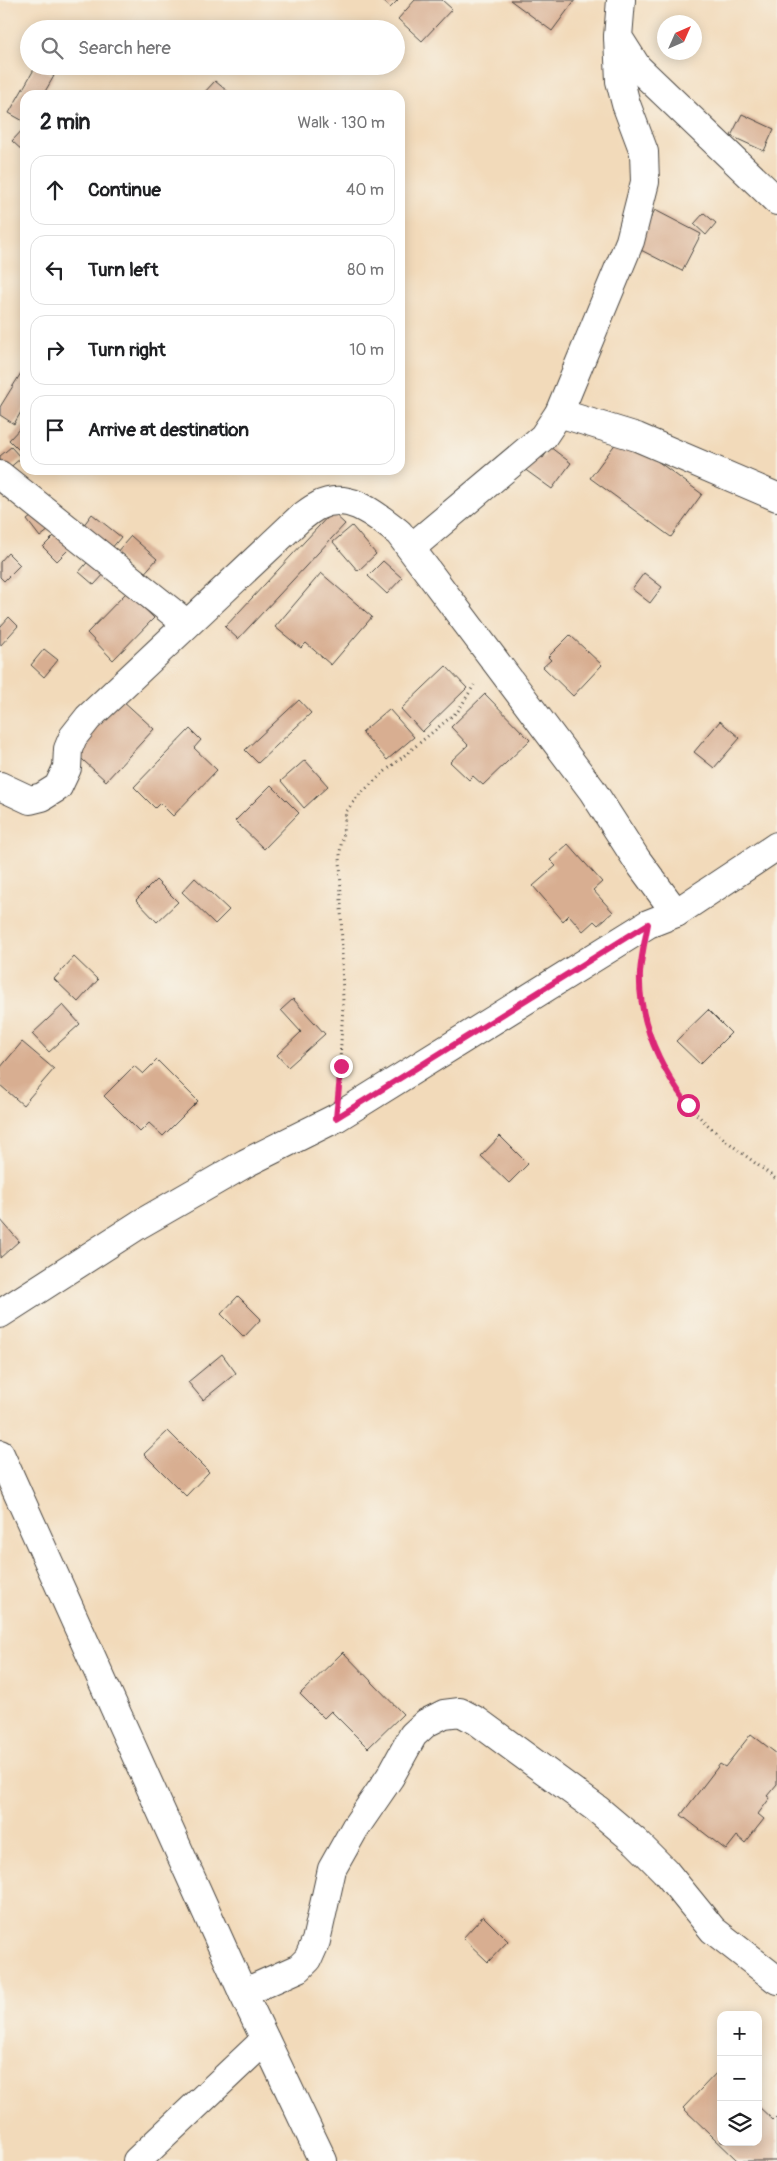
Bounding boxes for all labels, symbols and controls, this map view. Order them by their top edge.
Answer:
north arrow [657,15,702,60]
search box [20,20,405,75]
icon: search [38,34,66,62]
text: Search here [78,36,171,60]
text: 2 min [40,109,90,136]
text: Walk · 130 m [298,113,385,133]
icon: ahead [41,176,69,204]
text: Continue [88,178,161,202]
text: 40 m [346,180,384,200]
icon: left [41,256,69,284]
text: Turn left [88,258,158,282]
text: 80 m [347,260,384,280]
icon: right [41,336,69,364]
text: Turn right [88,338,166,362]
text: 10 m [349,340,384,360]
icon: arrive [41,416,69,444]
text: Arrive at destination [88,418,249,442]
route end [330,1055,353,1078]
route start [677,1094,700,1117]
map controls [717,2011,762,2146]
button: + [717,2011,762,2056]
button: − [717,2056,762,2101]
button: layers [717,2101,762,2146]

